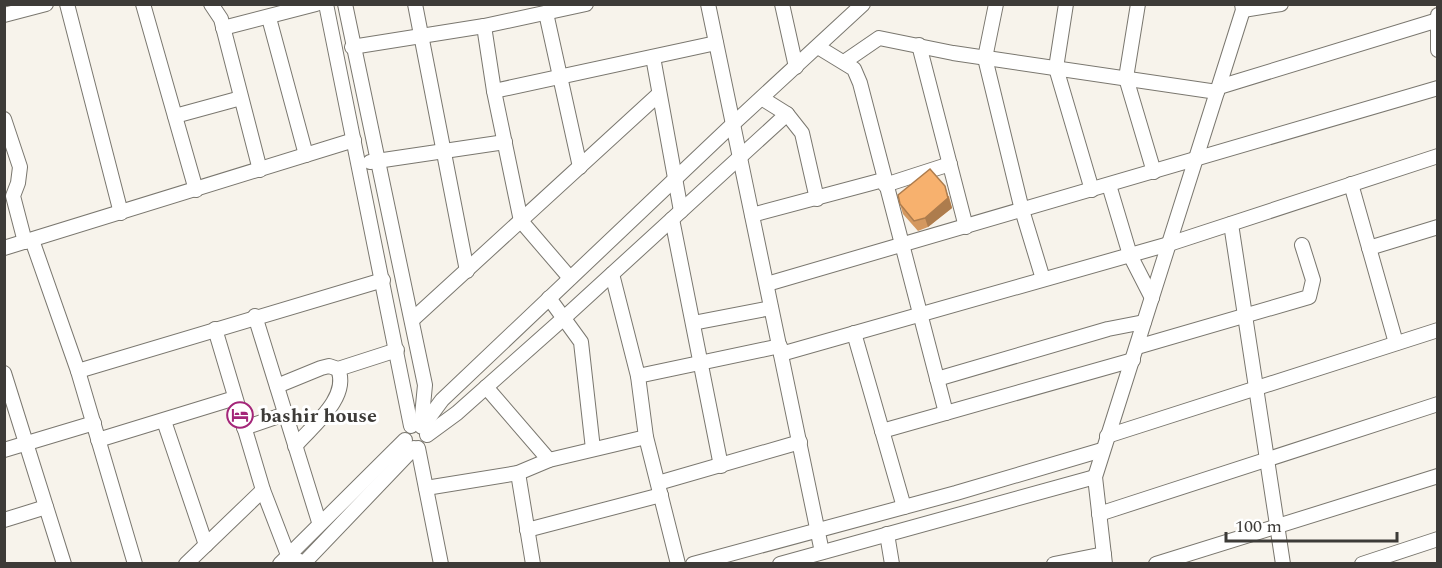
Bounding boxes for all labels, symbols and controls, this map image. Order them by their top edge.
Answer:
hotel icon: bashir house [225,400,255,430]
place label: bashir house [260,401,377,431]
scale bar [1226,505,1397,543]
text: 100 m [1235,513,1282,540]

